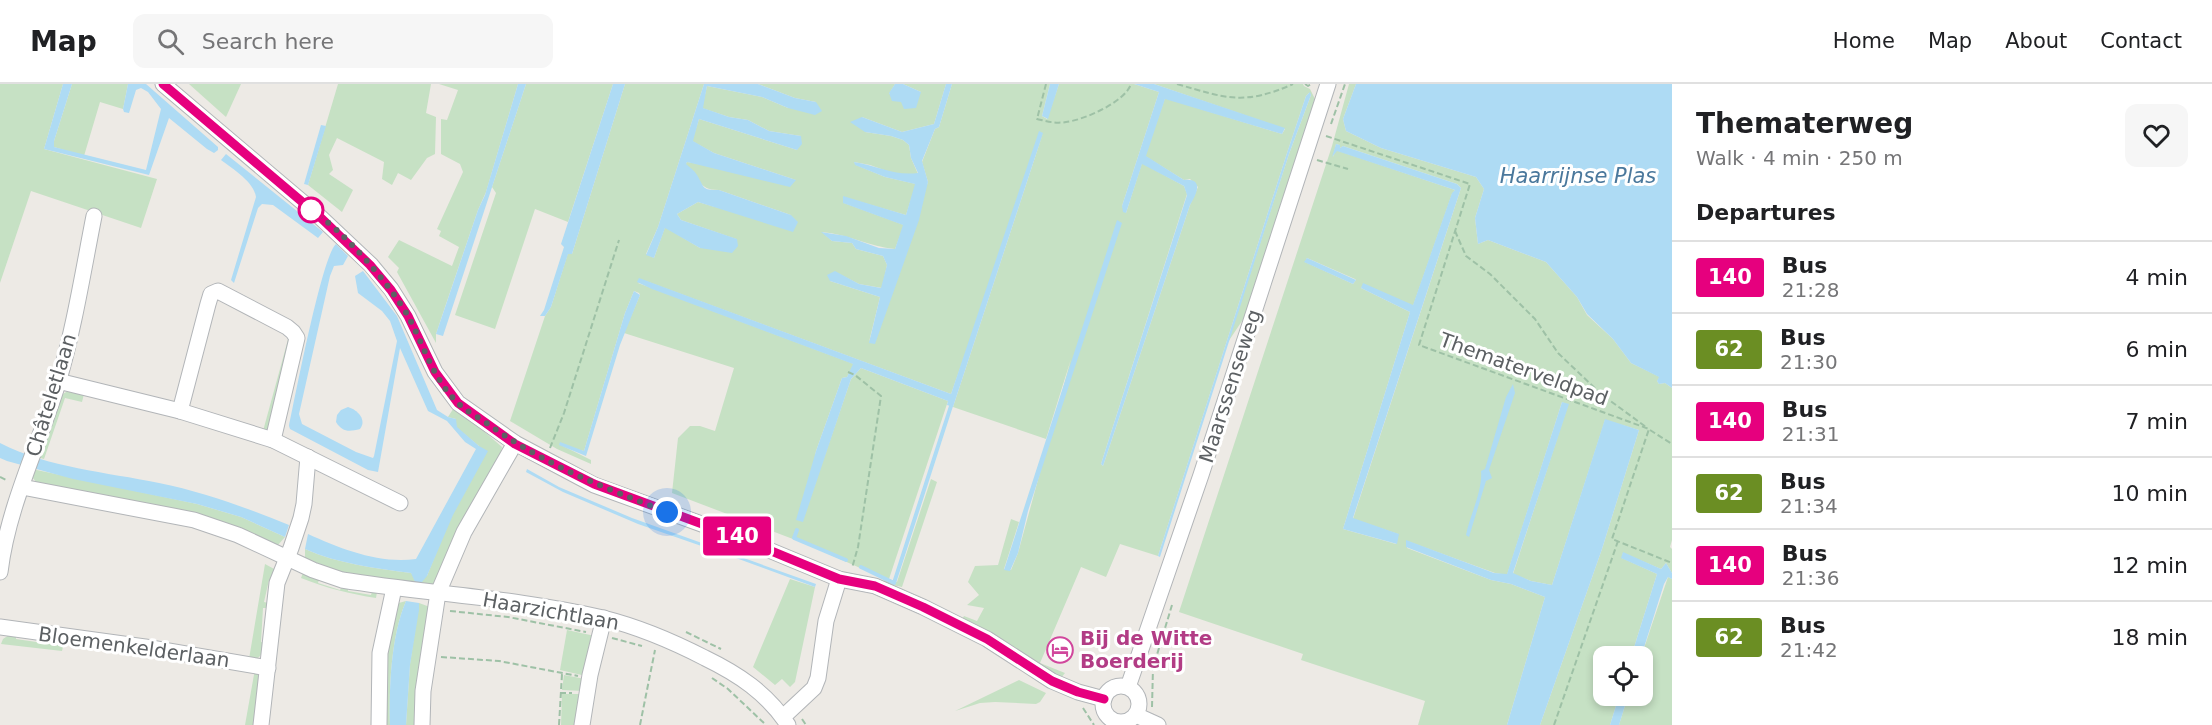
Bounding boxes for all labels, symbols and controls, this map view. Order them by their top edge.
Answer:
search box [133,14,553,68]
text: Map [30,25,97,58]
icon: search [154,25,187,58]
text: Search here [202,29,334,54]
text: Home [1833,29,1895,53]
text: Map [1928,29,1972,53]
text: About [2005,29,2067,53]
text: Contact [2100,29,2182,53]
button: heart [2125,104,2188,167]
text: Thematerweg [1696,107,1913,140]
text: Walk · 4 min · 250 m [1696,146,1903,170]
water label: Haarrijnse Plas [1500,164,1656,188]
unlabelled marker [298,197,324,223]
text: Departures [1696,200,1836,225]
text: Bus [1782,253,1827,278]
text: 140 [1708,265,1752,289]
text: 4 min [2126,265,2188,290]
text: 21:28 [1782,278,1839,302]
street label: Maarssenseweg [1194,306,1266,466]
text: Bus [1780,325,1826,350]
street label: Thematerveldpad [1436,327,1611,411]
street label: Châteletlaan [21,331,81,459]
text: 62 [1714,337,1744,361]
text: 6 min [2126,337,2188,362]
text: 21:30 [1780,350,1838,374]
text: Bus [1782,397,1827,422]
text: 140 [1708,409,1752,433]
text: 7 min [2126,409,2188,434]
text: 21:31 [1782,422,1839,446]
text: Bus [1780,469,1826,494]
text: 62 [1714,481,1744,505]
text: 10 min [2112,481,2188,506]
text: 21:34 [1780,494,1838,518]
your location [652,497,682,527]
line badge: 140 [702,516,771,556]
text: 140 [715,524,759,548]
text: Bus [1782,541,1827,566]
text: 140 [1708,553,1752,577]
text: 12 min [2112,553,2188,578]
text: 21:36 [1782,566,1839,590]
street label: Haarzichtlaan [481,587,621,635]
text: Bus [1780,613,1826,638]
street label: Bloemenkelderlaan [37,622,231,672]
text: 62 [1714,625,1744,649]
text: 18 min [2112,625,2188,650]
place label: Bij de Witte Boerderij [1080,626,1212,673]
hotel icon: Bij de Witte Boerderij [1045,635,1075,665]
text: 21:42 [1780,638,1838,662]
map controls [1593,646,1653,706]
button: locate [1593,646,1653,706]

